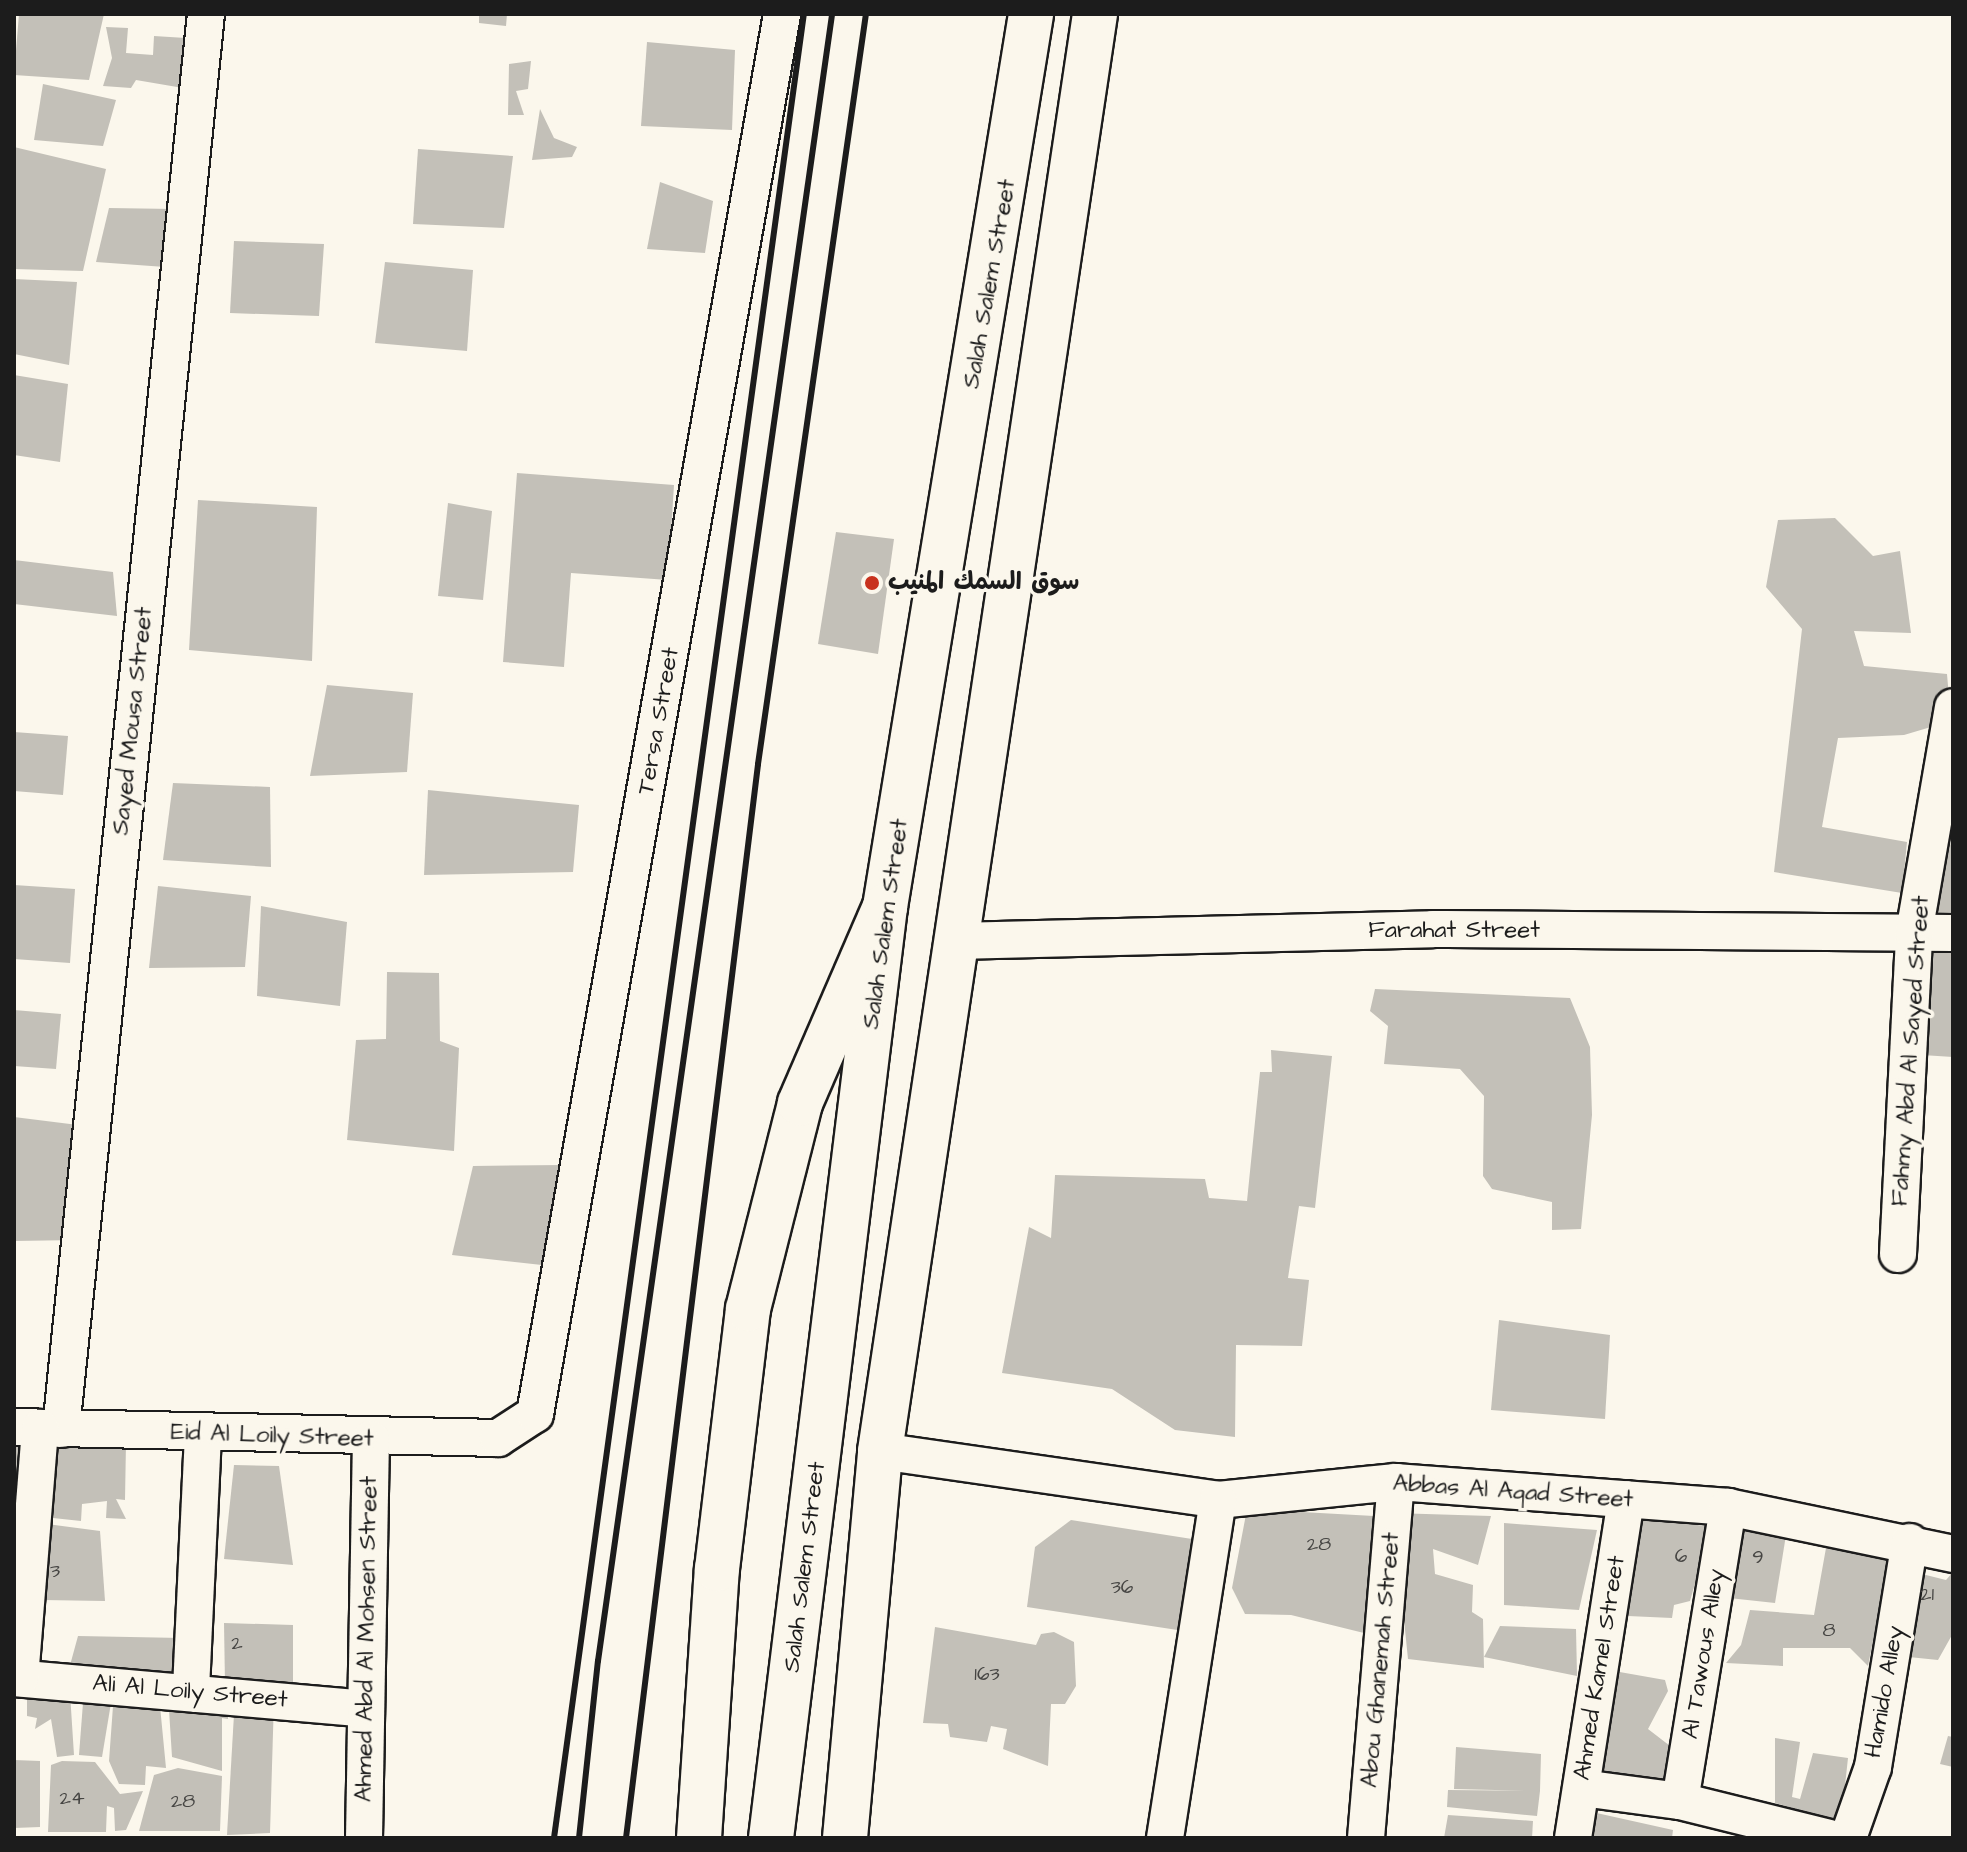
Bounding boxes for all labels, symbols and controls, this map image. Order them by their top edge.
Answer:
street label: Salah Salem Street [957,177,1023,391]
place label: سوق السمك المنيب [888,569,1079,597]
marker: سوق السمك المنيب [863,574,881,592]
street label: Sayed Mousa Street [107,606,159,836]
street label: Tersa Street [632,645,686,797]
street label: Salah Salem Street [857,817,915,1031]
street label: Fahmy Abd Al Sayed Street [1886,895,1936,1207]
street label: Farahat Street [1368,917,1540,945]
street label: Eid Al Loily Street [170,1418,374,1454]
street label: Salah Salem Street [778,1460,832,1674]
street label: Abbas Al Aqad Street [1392,1469,1634,1515]
street label: Ahmed Abd Al Mohsen Street [350,1476,384,1802]
street label: Abou Ghanemah Street [1355,1531,1407,1789]
house number: 28 [1307,1532,1331,1556]
house number: 6 [1675,1544,1687,1568]
house number: 9 [1752,1545,1764,1569]
street label: Ahmed Kamel Street [1568,1554,1632,1782]
house number: 3 [50,1559,60,1583]
street label: Al Tawous Alley [1676,1567,1732,1741]
house number: 36 [1111,1575,1133,1599]
house number: 21 [1920,1582,1934,1606]
house number: 8 [1823,1618,1835,1642]
street label: Hamido Alley [1859,1624,1911,1760]
house number: 2 [231,1631,243,1655]
house number: 163 [974,1662,1000,1686]
street label: Ali Al Loily Street [91,1669,289,1715]
house number: 24 [59,1786,85,1810]
house number: 28 [171,1789,195,1813]

